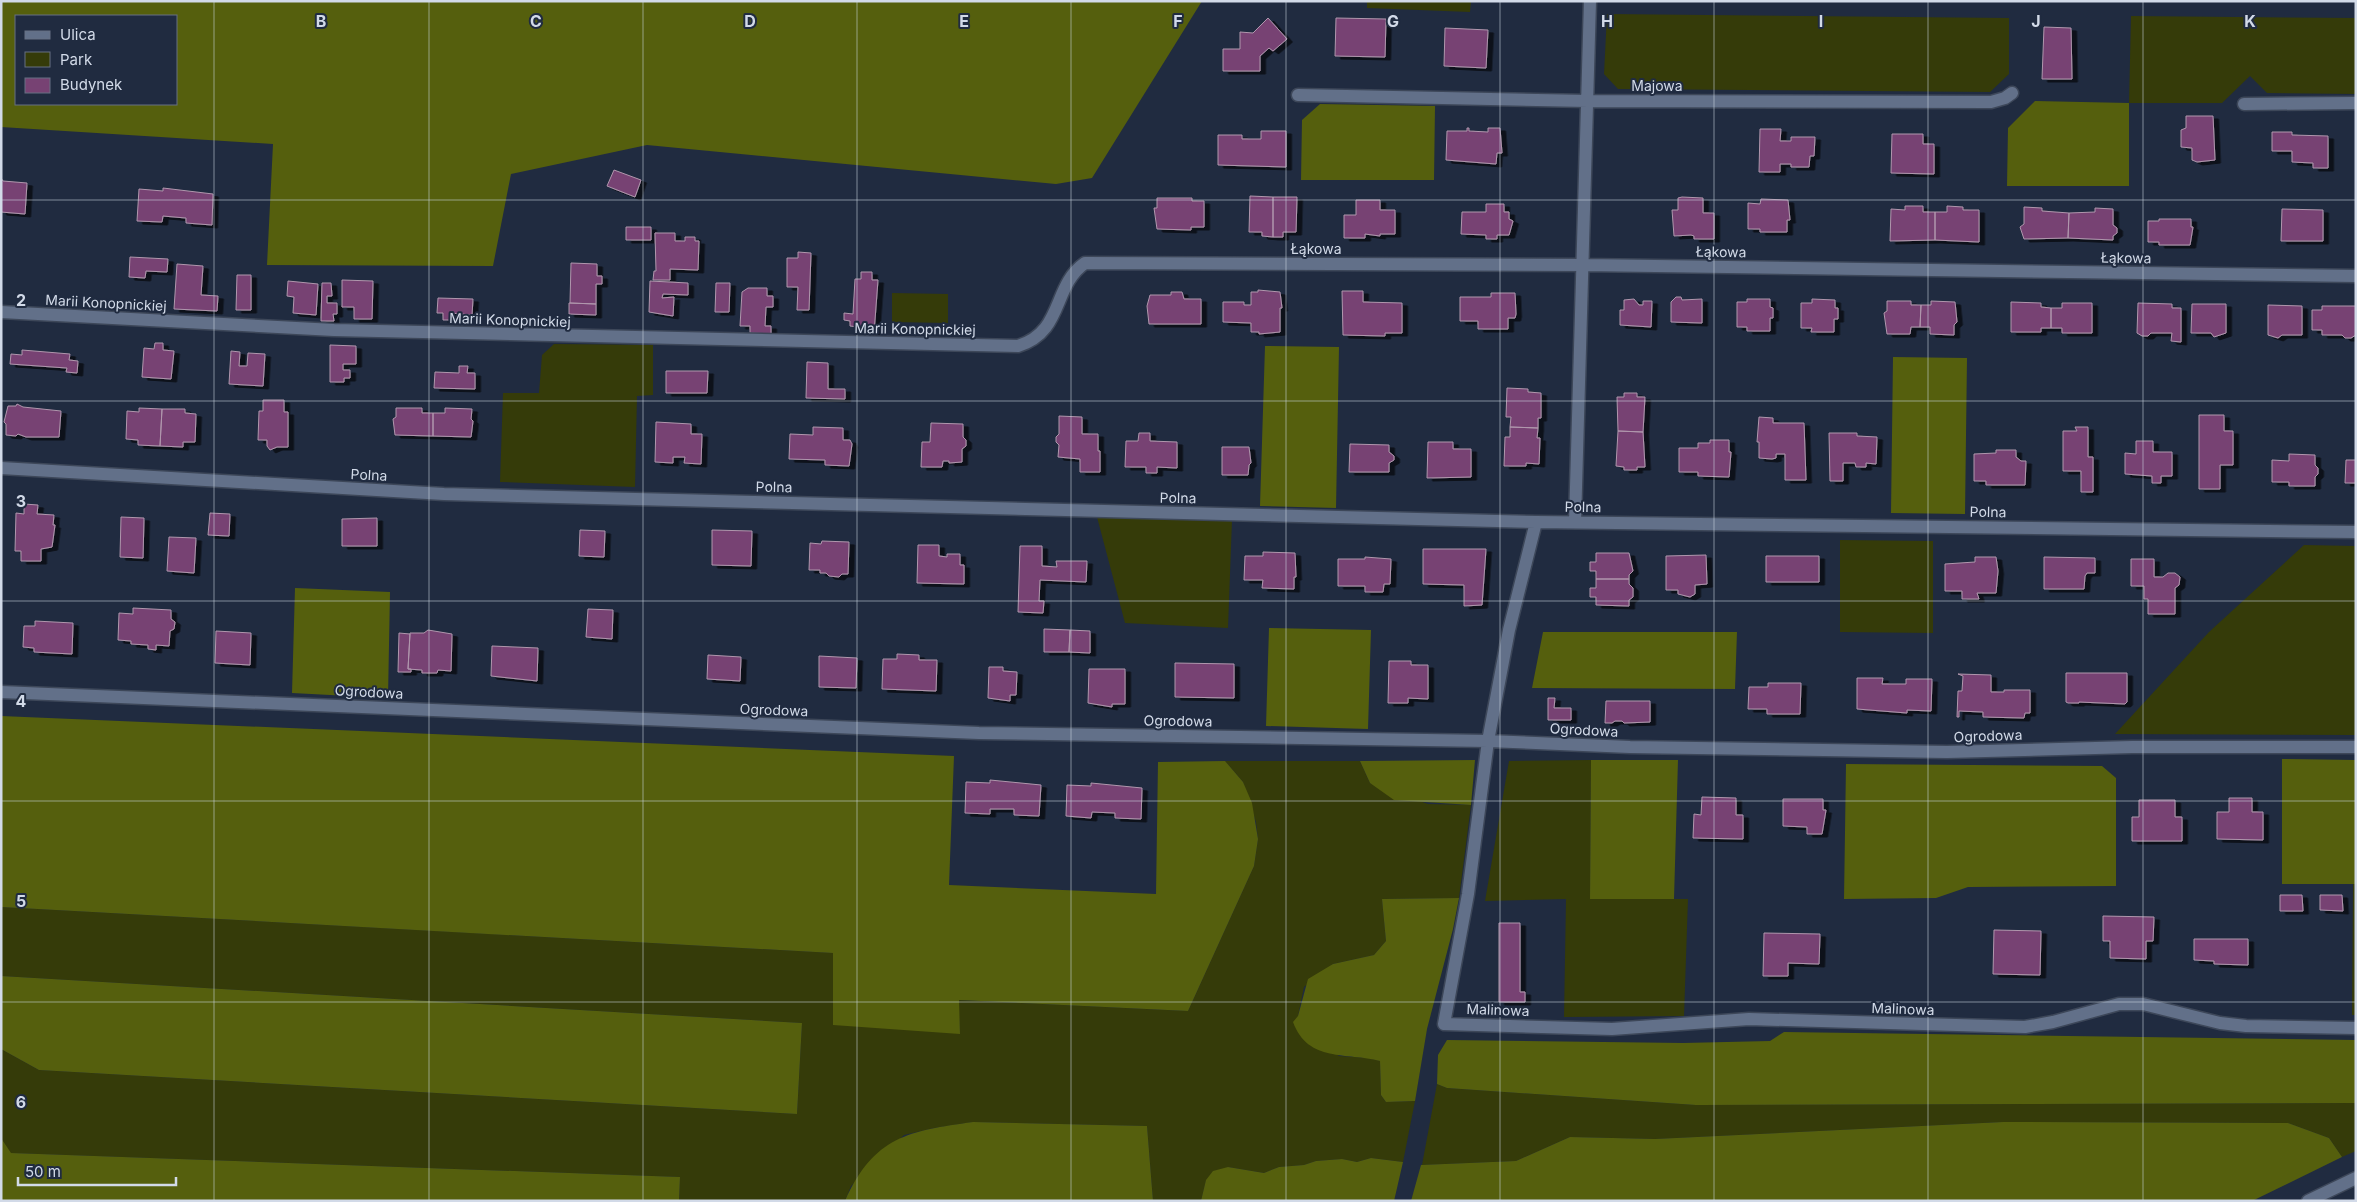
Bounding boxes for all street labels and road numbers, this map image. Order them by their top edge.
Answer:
street label: Majowa [1631,77,1683,94]
street label: Łąkowa [1290,240,1342,257]
street label: Łąkowa [1695,243,1747,260]
street label: Łąkowa [2100,249,2152,266]
street label: Marii Konopnickiej [45,291,167,314]
street label: Marii Konopnickiej [449,309,571,330]
street label: Marii Konopnickiej [854,319,976,338]
street label: Polna [350,465,388,484]
street label: Polna [755,478,793,495]
street label: Polna [1159,489,1197,506]
street label: Polna [1564,498,1602,515]
street label: Polna [1969,503,2007,520]
street label: Ogrodowa [334,681,404,702]
street label: Ogrodowa [739,700,809,719]
street label: Ogrodowa [1143,711,1213,730]
street label: Ogrodowa [1549,719,1619,740]
street label: Ogrodowa [1953,726,2023,745]
street label: Malinowa [1871,999,1935,1018]
street label: Malinowa [1466,1000,1530,1019]

